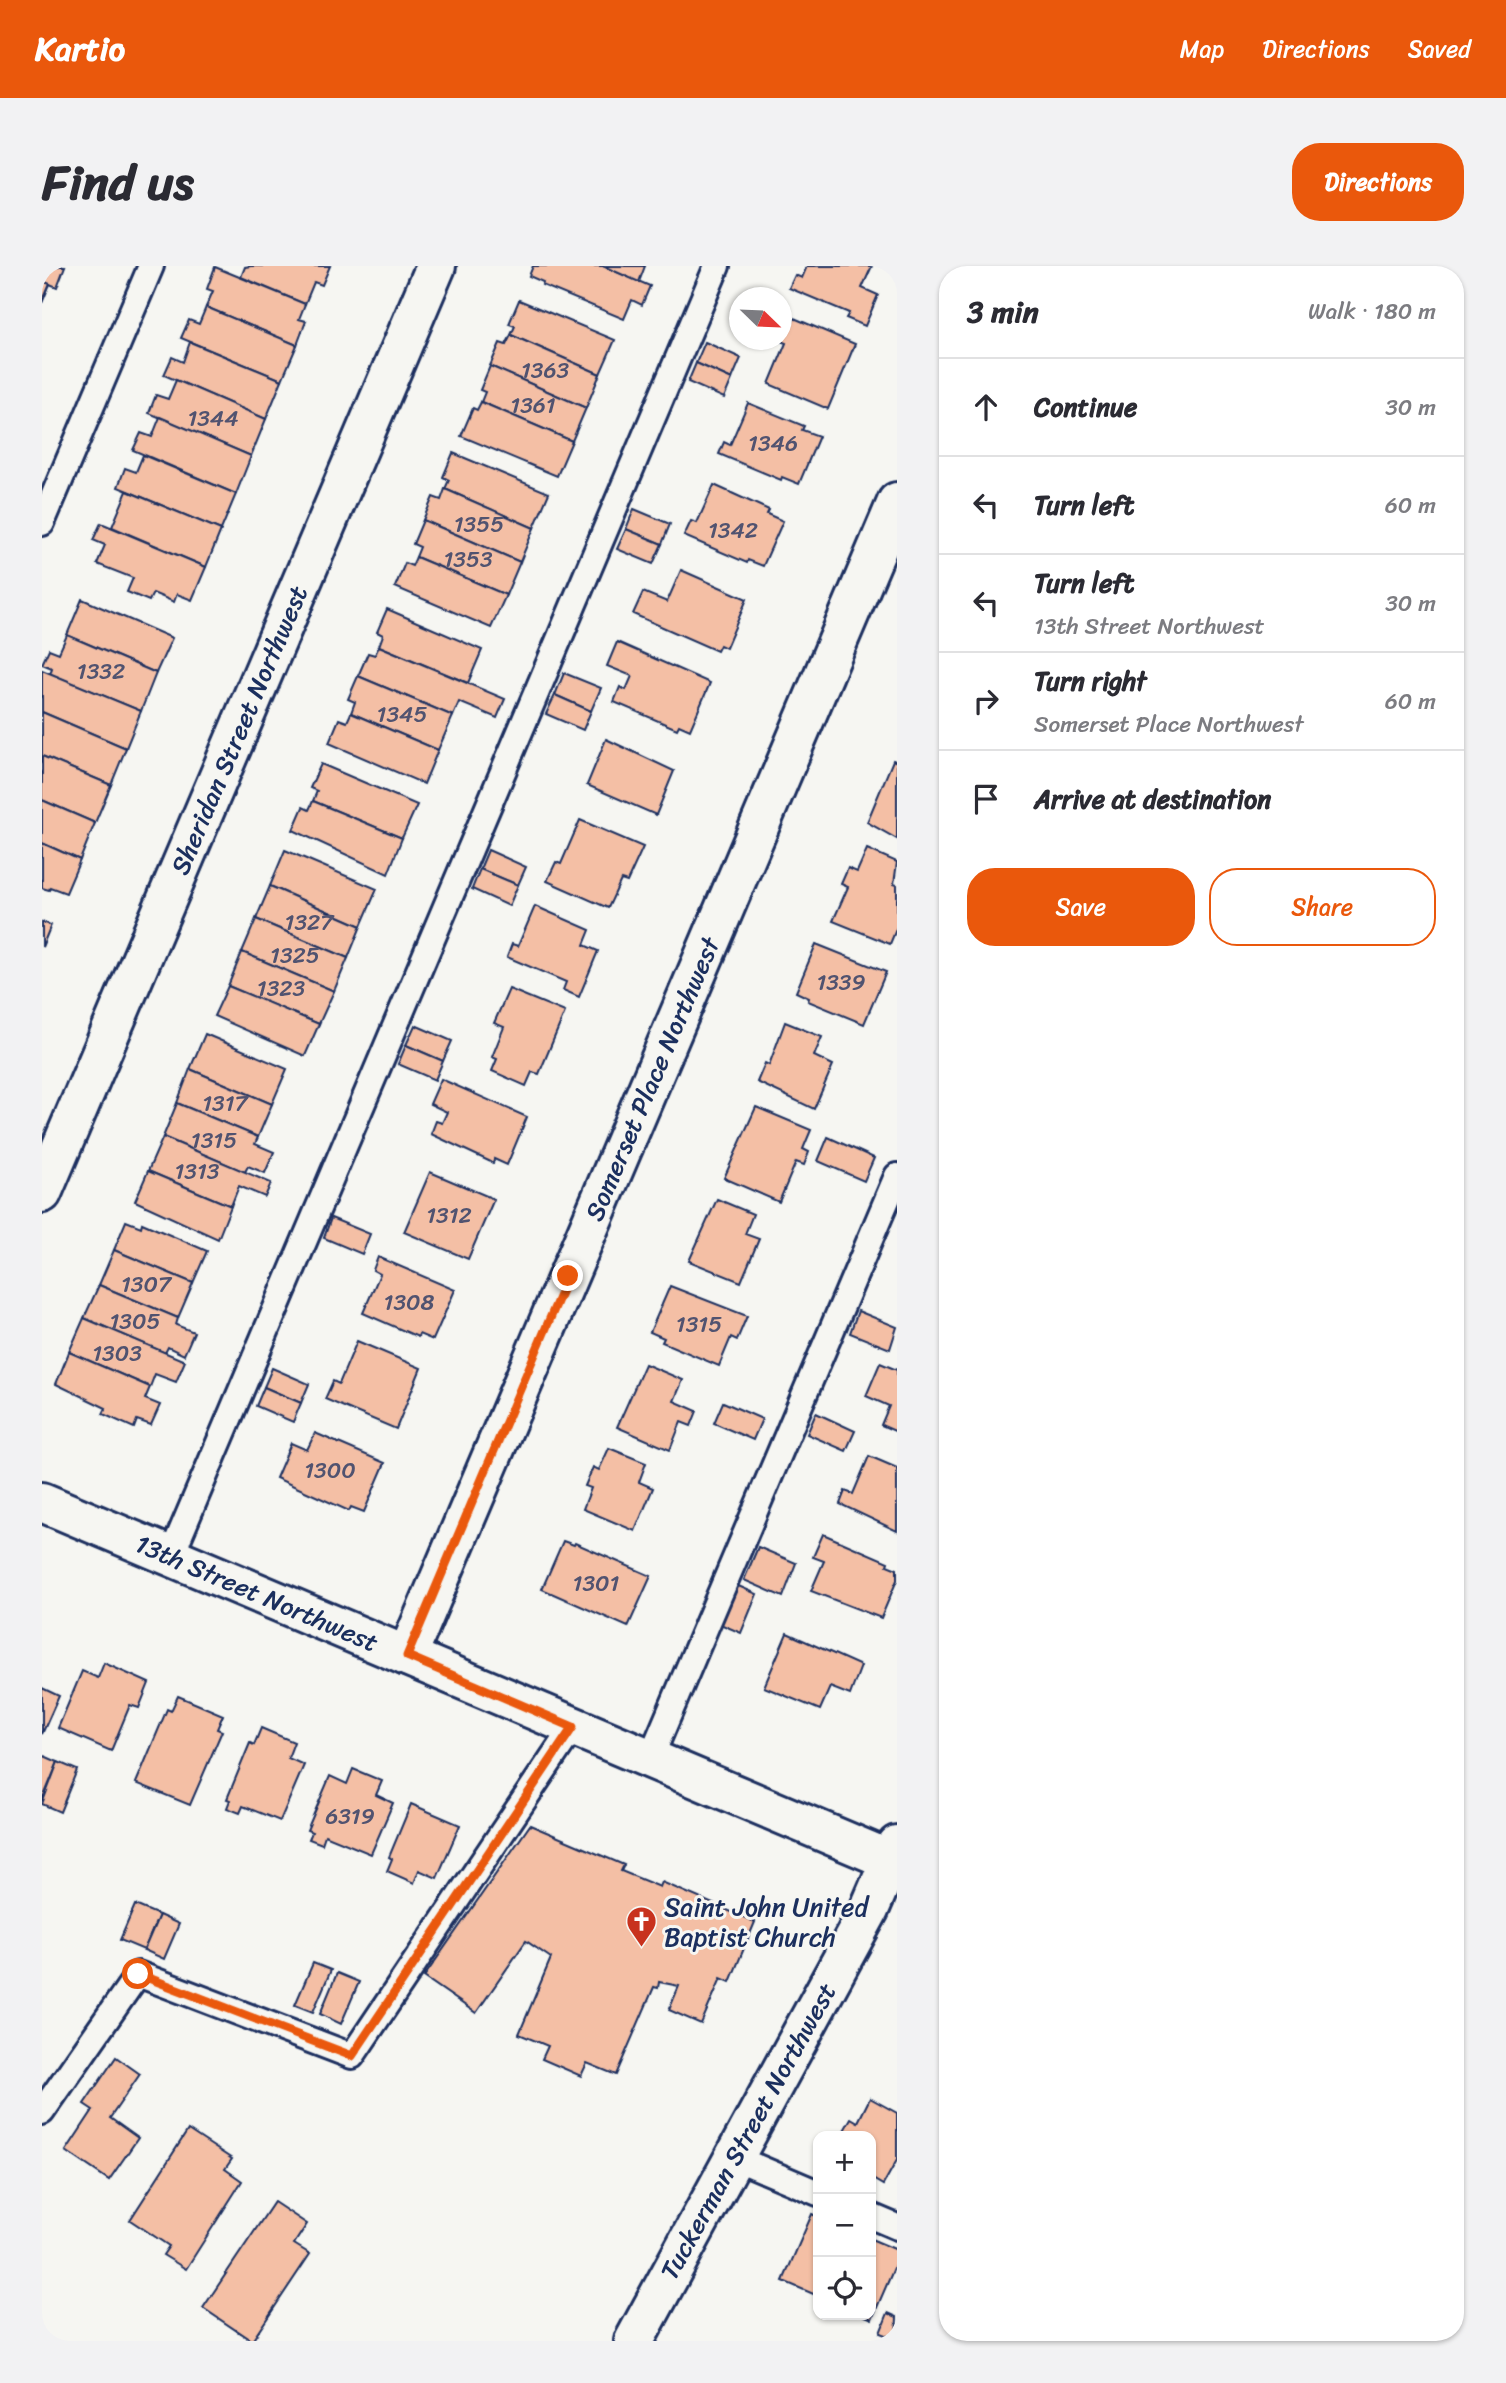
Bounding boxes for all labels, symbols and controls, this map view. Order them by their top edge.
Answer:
text: Kartio [35,20,125,78]
text: Map [1180,28,1224,70]
text: Directions [1262,28,1370,70]
text: Saved [1408,28,1471,70]
text: Find us [42,139,194,226]
button: Directions [1292,143,1464,221]
text: 3 min [967,285,1039,339]
north arrow [729,287,792,350]
text: Walk · 180 m [1308,291,1436,332]
house number: 1363 [521,350,569,391]
text: Continue [1034,384,1137,430]
house number: 1361 [510,385,556,426]
text: 30 m [1385,387,1436,428]
icon: ahead [967,388,1005,426]
house number: 1344 [187,398,239,439]
house number: 1346 [748,423,798,464]
text: Turn left [1034,482,1134,528]
text: 60 m [1385,485,1436,526]
icon: left [967,486,1005,524]
house number: 1355 [454,504,504,545]
house number: 1342 [708,510,758,551]
house number: 1353 [443,539,493,580]
text: Turn left [1034,560,1134,606]
street label: Sheridan Street Northwest [157,578,321,882]
text: 30 m [1385,583,1436,624]
icon: left [967,584,1005,622]
text: 13th Street Northwest [1034,606,1265,647]
house number: 1332 [77,651,125,692]
text: Turn right [1034,658,1147,704]
text: 60 m [1385,681,1436,722]
icon: right [967,682,1005,720]
house number: 1345 [377,694,427,735]
text: Somerset Place Northwest [1034,704,1304,745]
text: Arrive at destination [1034,776,1271,822]
icon: arrive [967,780,1005,818]
button: Save [967,868,1195,946]
button: Share [1209,868,1436,946]
house number: 1327 [285,902,335,943]
street label: Somerset Place Northwest [571,928,733,1228]
house number: 1325 [270,935,320,976]
house number: 1339 [816,962,866,1003]
house number: 1323 [257,968,306,1009]
house number: 1317 [202,1083,250,1124]
house number: 1315 [191,1120,237,1161]
house number: 1313 [175,1151,220,1192]
house number: 1312 [426,1195,472,1236]
route end [552,1260,583,1291]
house number: 1307 [121,1264,173,1305]
house number: 1308 [384,1282,435,1323]
house number: 1305 [109,1301,161,1342]
house number: 1315 [676,1304,722,1345]
house number: 1303 [92,1333,142,1374]
house number: 1300 [304,1450,356,1491]
street label: 13th Street Northwest [128,1521,386,1665]
house number: 1301 [573,1563,620,1604]
house number: 6319 [325,1796,375,1837]
place label: Saint John United Baptist Church [664,1884,870,1960]
church icon: Saint John United Baptist Church [624,1905,658,1949]
route start [122,1958,153,1989]
street label: Tuckerman Street Northwest [647,1974,849,2288]
map controls [813,2131,876,2320]
button: + [813,2131,876,2194]
button: − [813,2194,876,2257]
button: locate [813,2257,876,2320]

